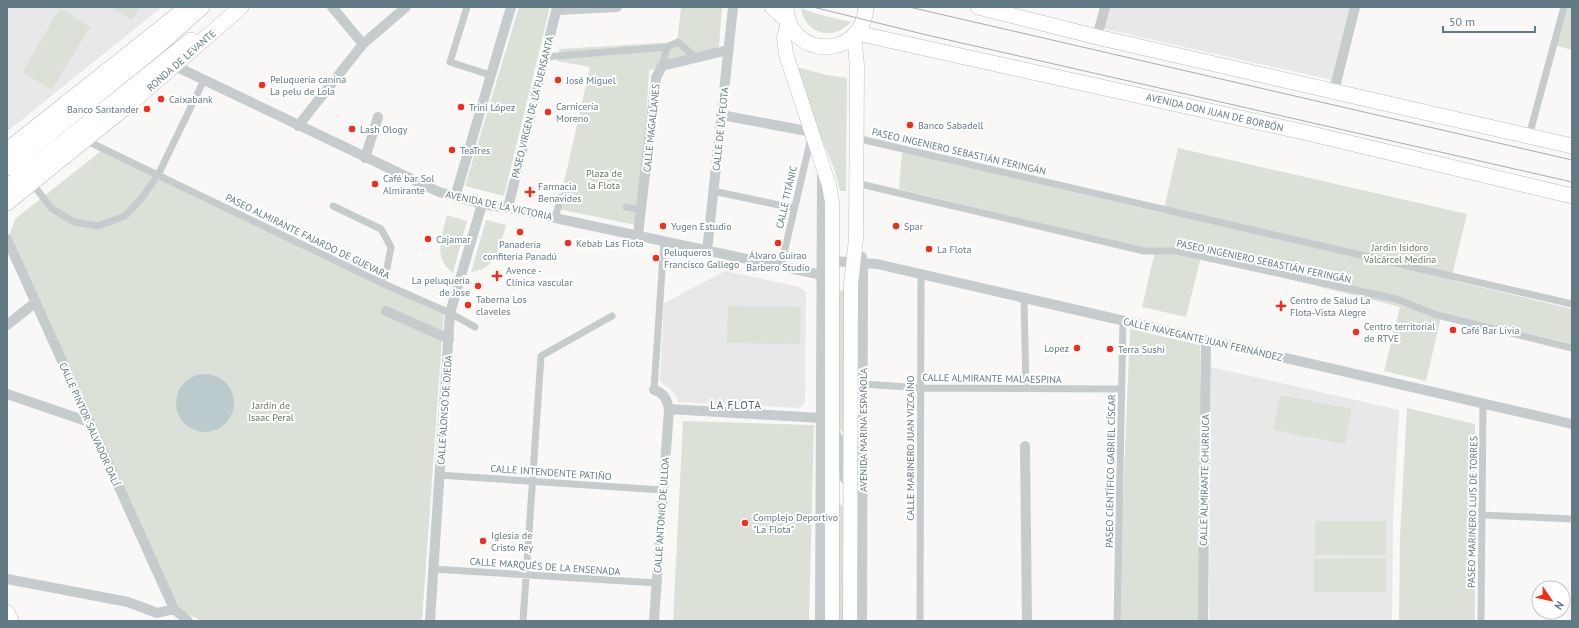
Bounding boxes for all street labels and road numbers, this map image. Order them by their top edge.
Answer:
street label: RONDA DE LEVANTE [144,27,219,94]
street label: PASEO VIRGEN DE LA FUENSANTA [509,35,556,180]
street label: CALLE MAGALLANES [640,83,663,173]
street label: CALLE DE LA FLOTA [710,86,731,172]
street label: AVENIDA DON JUAN DE BORBÓN [1145,90,1285,135]
street label: PASEO INGENIERO SEBASTIÁN FERINGÁN [871,125,1047,178]
street label: CALLE TITÁNIC [773,164,800,230]
street label: AVENIDA DE LA VICTORIA [444,188,554,223]
street label: PASEO ALMIRANTE FAJARDO DE GUEVARA [223,191,392,282]
street label: PASEO INGENIERO SEBASTIÁN FERINGÁN [1175,237,1352,286]
street label: CALLE NAVEGANTE JUAN FERNÁNDEZ [1122,315,1284,364]
street label: CALLE ALONSO DE OJEDA [434,355,455,465]
street label: CALLE PINTOR SALVADOR DALÍ [56,360,123,488]
street label: AVENIDA MARINA ESPAÑOLA [857,368,870,492]
street label: CALLE ALMIRANTE MALAESPINA [922,371,1062,386]
street label: CALLE MARINERO JUAN VIZCAÍNO [904,375,917,521]
street label: PASEO CIENTÍFICO GABRIEL CÍSCAR [1103,394,1118,548]
street label: CALLE ALMIRANTE CHURRUCA [1197,414,1212,546]
street label: PASEO MARINERO LUIS DE TORRES [1465,436,1480,588]
street label: CALLE ANTONIO DE ULLOA [651,456,672,573]
street label: CALLE INTENDENTE PATIÑO [490,462,612,483]
street label: CALLE MARQUÉS DE LA ENSENADA [469,555,621,578]

